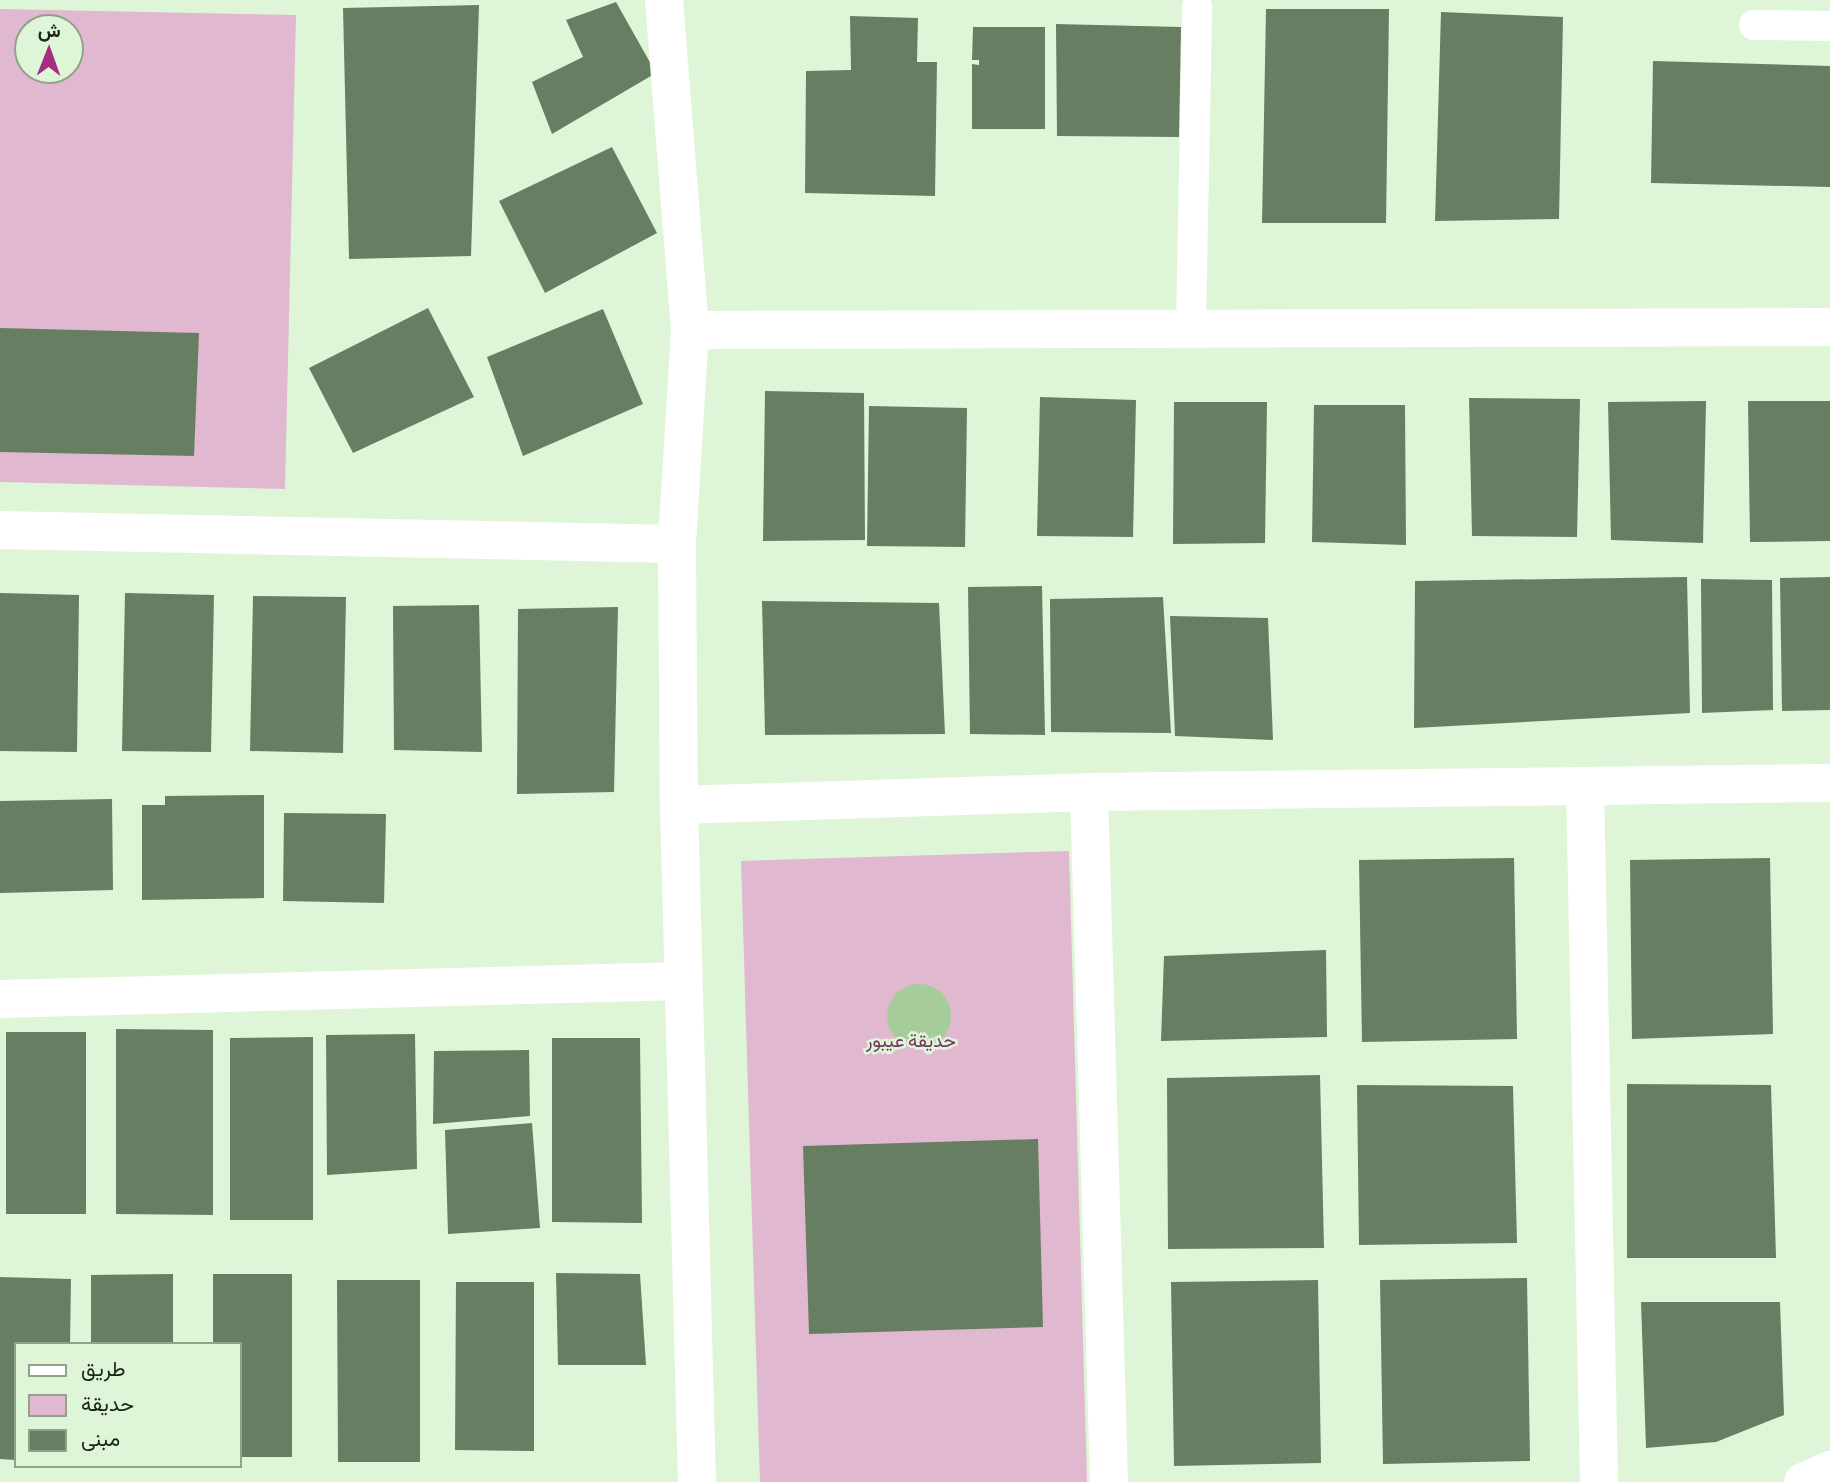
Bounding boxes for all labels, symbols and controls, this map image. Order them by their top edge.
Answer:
north arrow [14,14,84,84]
text: ش [38,18,61,41]
park label: حديقة عيبور [866,1029,956,1051]
legend [14,1342,242,1468]
text: طريق [81,1355,126,1380]
text: حديقة [81,1390,134,1415]
text: مبنى [81,1425,120,1450]

